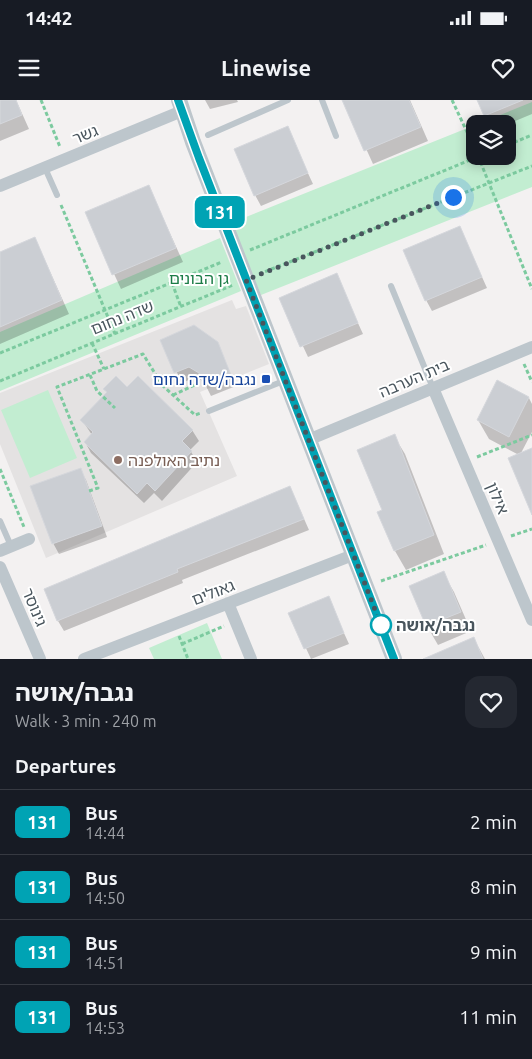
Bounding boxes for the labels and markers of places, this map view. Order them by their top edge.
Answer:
place label: נגבה/שדה נחום [153,370,256,388]
marker: נגבה/שדה נחום [260,373,272,385]
place label: נתיב האולפנה [128,451,220,469]
marker: נתיב האולפנה [112,454,124,466]
marker: נגבה/אושה [370,614,392,636]
place label: נגבה/אושה [396,616,475,634]

